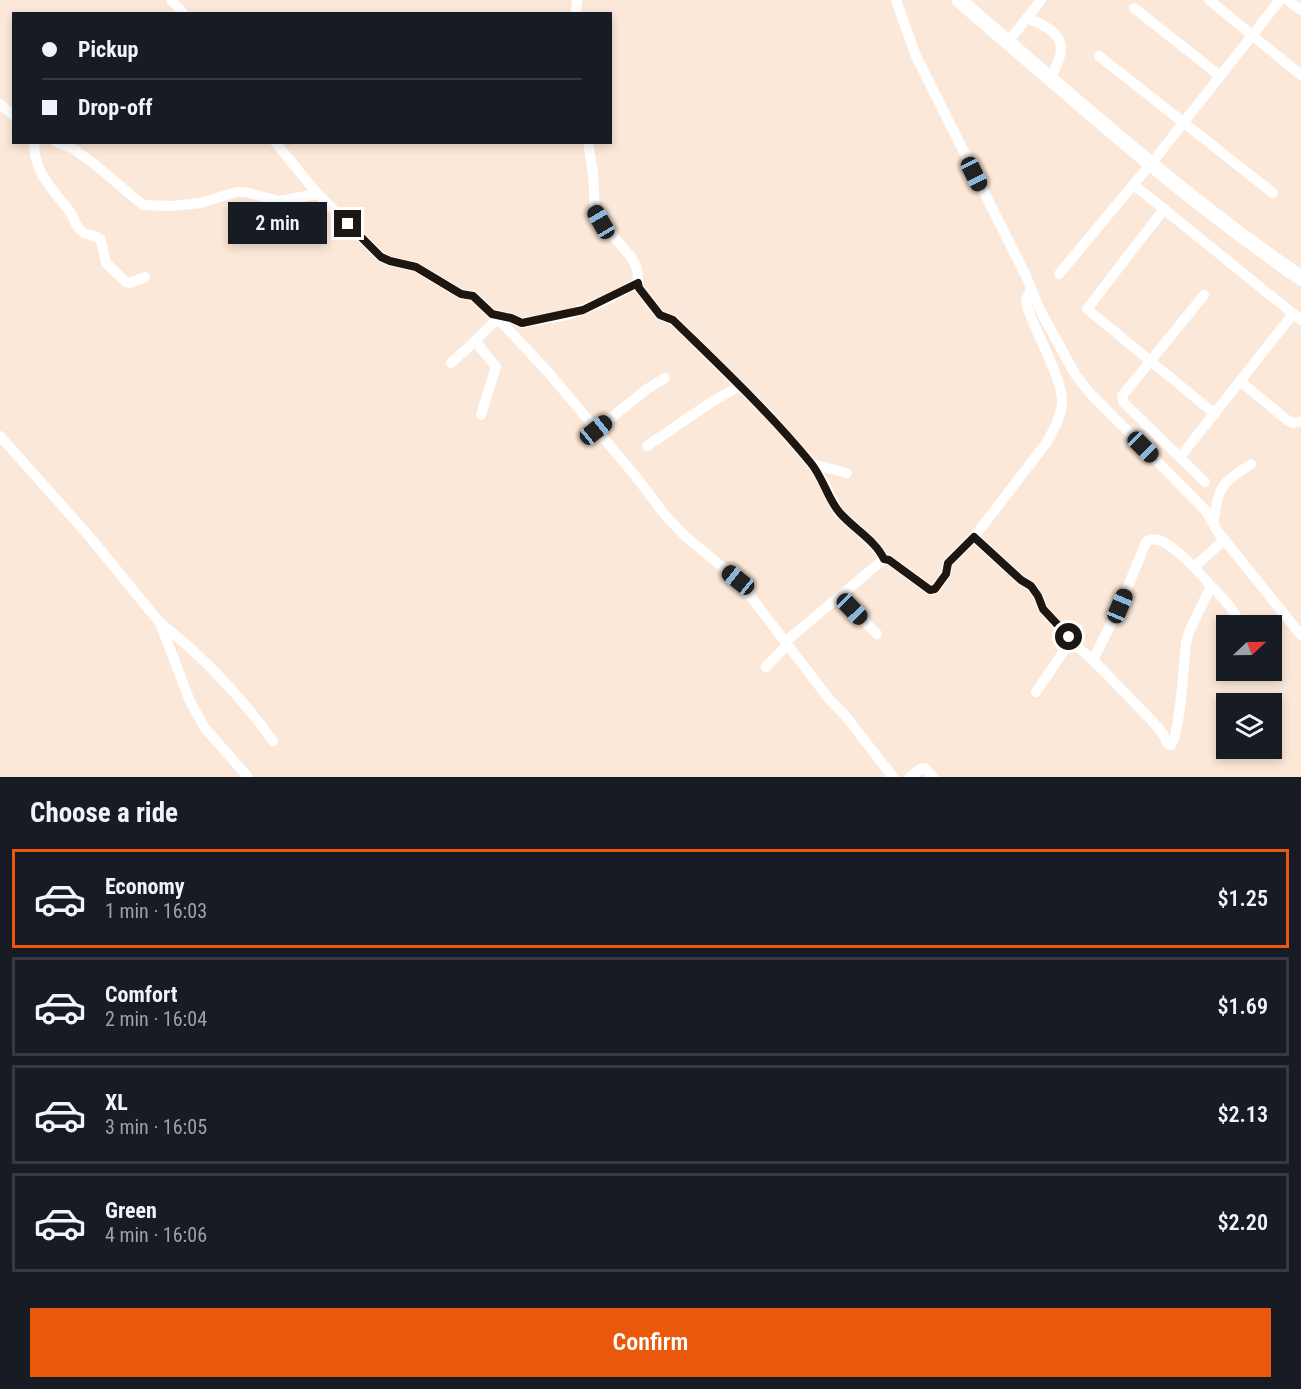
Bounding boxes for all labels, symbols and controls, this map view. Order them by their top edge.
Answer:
text: Pickup [78,37,138,62]
text: Drop-off [78,95,152,120]
car [958,154,990,194]
car [584,202,618,242]
callout: 2 min [228,203,327,245]
route end [334,210,361,237]
text: 2 min [255,211,300,235]
car [576,412,616,448]
car [1124,428,1162,466]
car [718,562,758,598]
car [1105,586,1135,626]
car [833,590,871,628]
north arrow [1216,615,1282,681]
map controls [1216,615,1282,759]
route start [1055,623,1082,650]
button: layers [1216,693,1282,759]
text: Choose a ride [30,797,178,829]
icon: car [33,872,87,926]
text: Economy [105,874,185,899]
text: $1.25 [1217,886,1268,911]
text: 1 min · 16:03 [105,899,207,923]
icon: car [33,980,87,1034]
text: Comfort [105,982,178,1007]
text: $1.69 [1217,994,1268,1019]
text: 2 min · 16:04 [105,1007,207,1031]
icon: car [33,1088,87,1142]
text: XL [105,1090,128,1115]
text: $2.13 [1217,1102,1268,1127]
text: 3 min · 16:05 [105,1115,207,1139]
icon: car [33,1196,87,1250]
text: Green [105,1198,157,1223]
text: $2.20 [1217,1210,1268,1235]
text: 4 min · 16:06 [105,1223,207,1247]
button: Confirm [30,1308,1271,1377]

